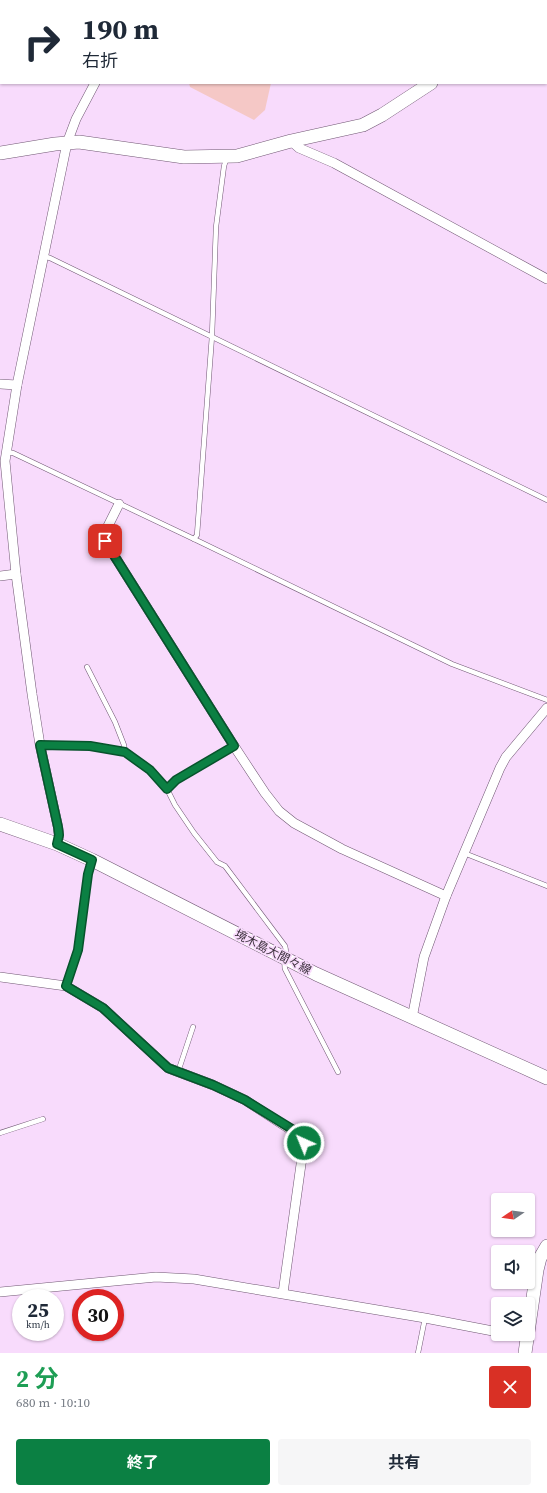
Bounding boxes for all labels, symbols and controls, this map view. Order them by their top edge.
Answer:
text: 190 m [82,10,159,48]
icon: right [16,16,68,68]
text: 右折 [82,48,118,73]
pin [88,524,122,558]
icon: arrive [94,530,116,552]
street label: 境木島大間々線 [232,926,314,978]
position arrow [283,1122,325,1164]
north arrow [491,1193,535,1237]
map controls [491,1193,535,1341]
button: sound [491,1245,535,1289]
speed limit sign: 30 [72,1289,124,1341]
text: 25 [27,1296,49,1324]
button: layers [491,1297,535,1341]
text: km/h [26,1318,50,1331]
text: 2 分 [16,1362,58,1395]
button: close [489,1366,531,1408]
text: 680 m · 10:10 [16,1394,90,1411]
button: 終了 [16,1439,270,1485]
button: 共有 [278,1439,531,1485]

